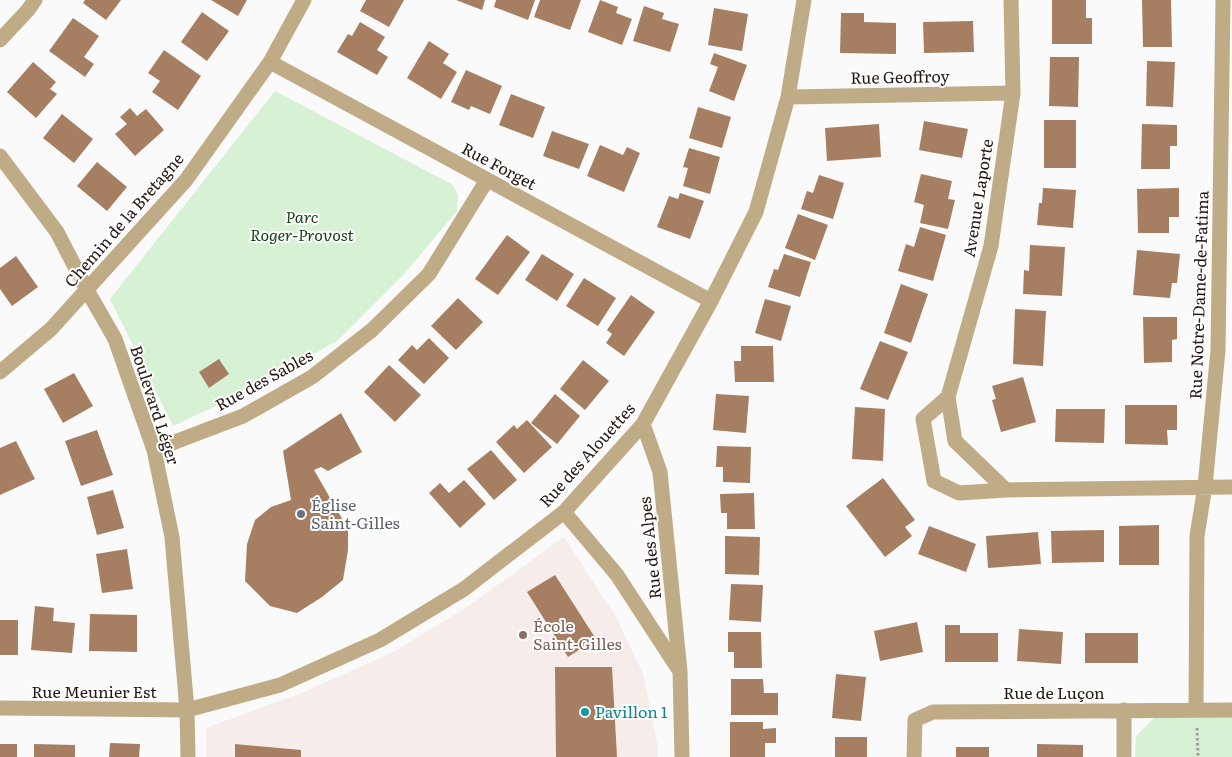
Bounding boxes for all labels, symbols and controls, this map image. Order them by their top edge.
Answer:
street label: Rue Geoffroy [850,63,951,89]
street label: Rue Forget [458,135,542,195]
street label: Avenue Laporte [956,137,998,259]
street label: Chemin de la Bretagne [58,147,188,292]
street label: Rue Notre-Dame-de-Fatima [1182,190,1214,400]
park label: Parc Roger-Provost [250,204,355,246]
street label: Boulevard Léger [125,342,187,468]
street label: Rue des Sables [210,342,317,416]
street label: Rue des Alouettes [533,397,640,512]
place label: Église Saint-Gilles [311,492,400,534]
street label: Rue des Alpes [632,496,666,601]
marker: Église Saint-Gilles [295,508,307,520]
place label: École Saint-Gilles [533,613,622,655]
marker: École Saint-Gilles [517,629,529,641]
street label: Rue Meunier Est [31,679,157,703]
street label: Rue de Luçon [1003,680,1105,704]
place label: Pavillon 1 [595,699,668,723]
marker: Pavillon 1 [579,706,591,718]

